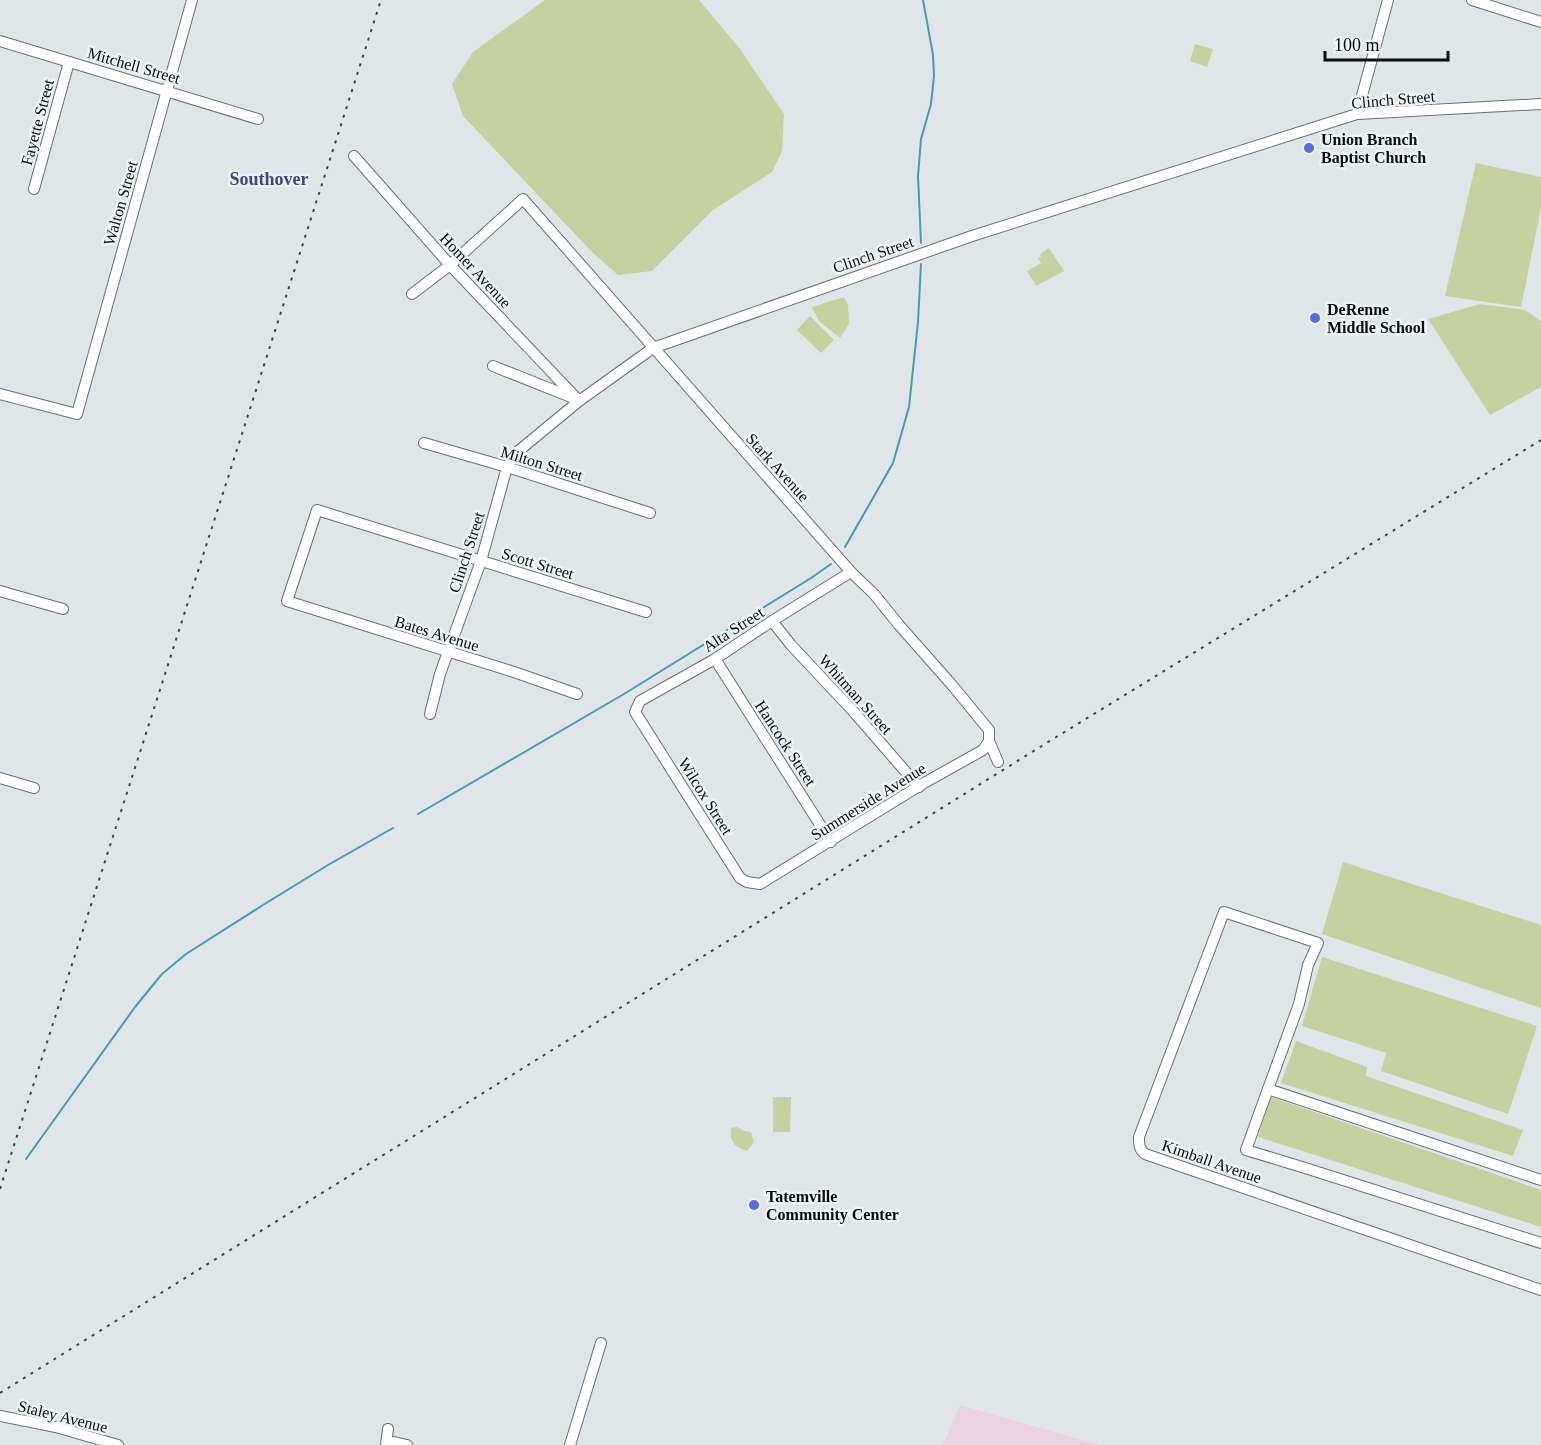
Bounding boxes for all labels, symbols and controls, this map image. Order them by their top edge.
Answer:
scale bar [1325,24,1448,62]
text: 100 m [1334,35,1380,55]
street label: Mitchell Street [86,44,183,87]
street label: Fayette Street [18,77,58,167]
street label: Clinch Street [1350,87,1436,112]
place label: Union Branch Baptist Church [1321,131,1426,167]
marker: Union Branch Baptist Church [1302,141,1316,155]
street label: Walton Street [100,158,141,247]
district label: Southover [229,169,309,189]
street label: Homer Avenue [437,229,515,311]
street label: Clinch Street [831,233,916,276]
place label: DeRenne Middle School [1327,301,1426,336]
marker: DeRenne Middle School [1308,311,1322,325]
street label: Stark Avenue [743,430,813,505]
street label: Milton Street [499,443,585,484]
street label: Clinch Street [445,509,488,595]
street label: Scott Street [500,544,576,583]
street label: Alta Street [700,603,767,655]
street label: Bates Avenue [393,613,481,654]
street label: Whitman Street [816,651,896,738]
street label: Hancock Street [752,697,820,790]
street label: Wilcox Street [675,755,736,838]
street label: Summerside Avenue [808,759,929,844]
street label: Kimball Avenue [1160,1136,1264,1186]
place label: Tatemville Community Center [766,1188,899,1224]
marker: Tatemville Community Center [747,1198,761,1212]
street label: Staley Avenue [16,1397,109,1437]

